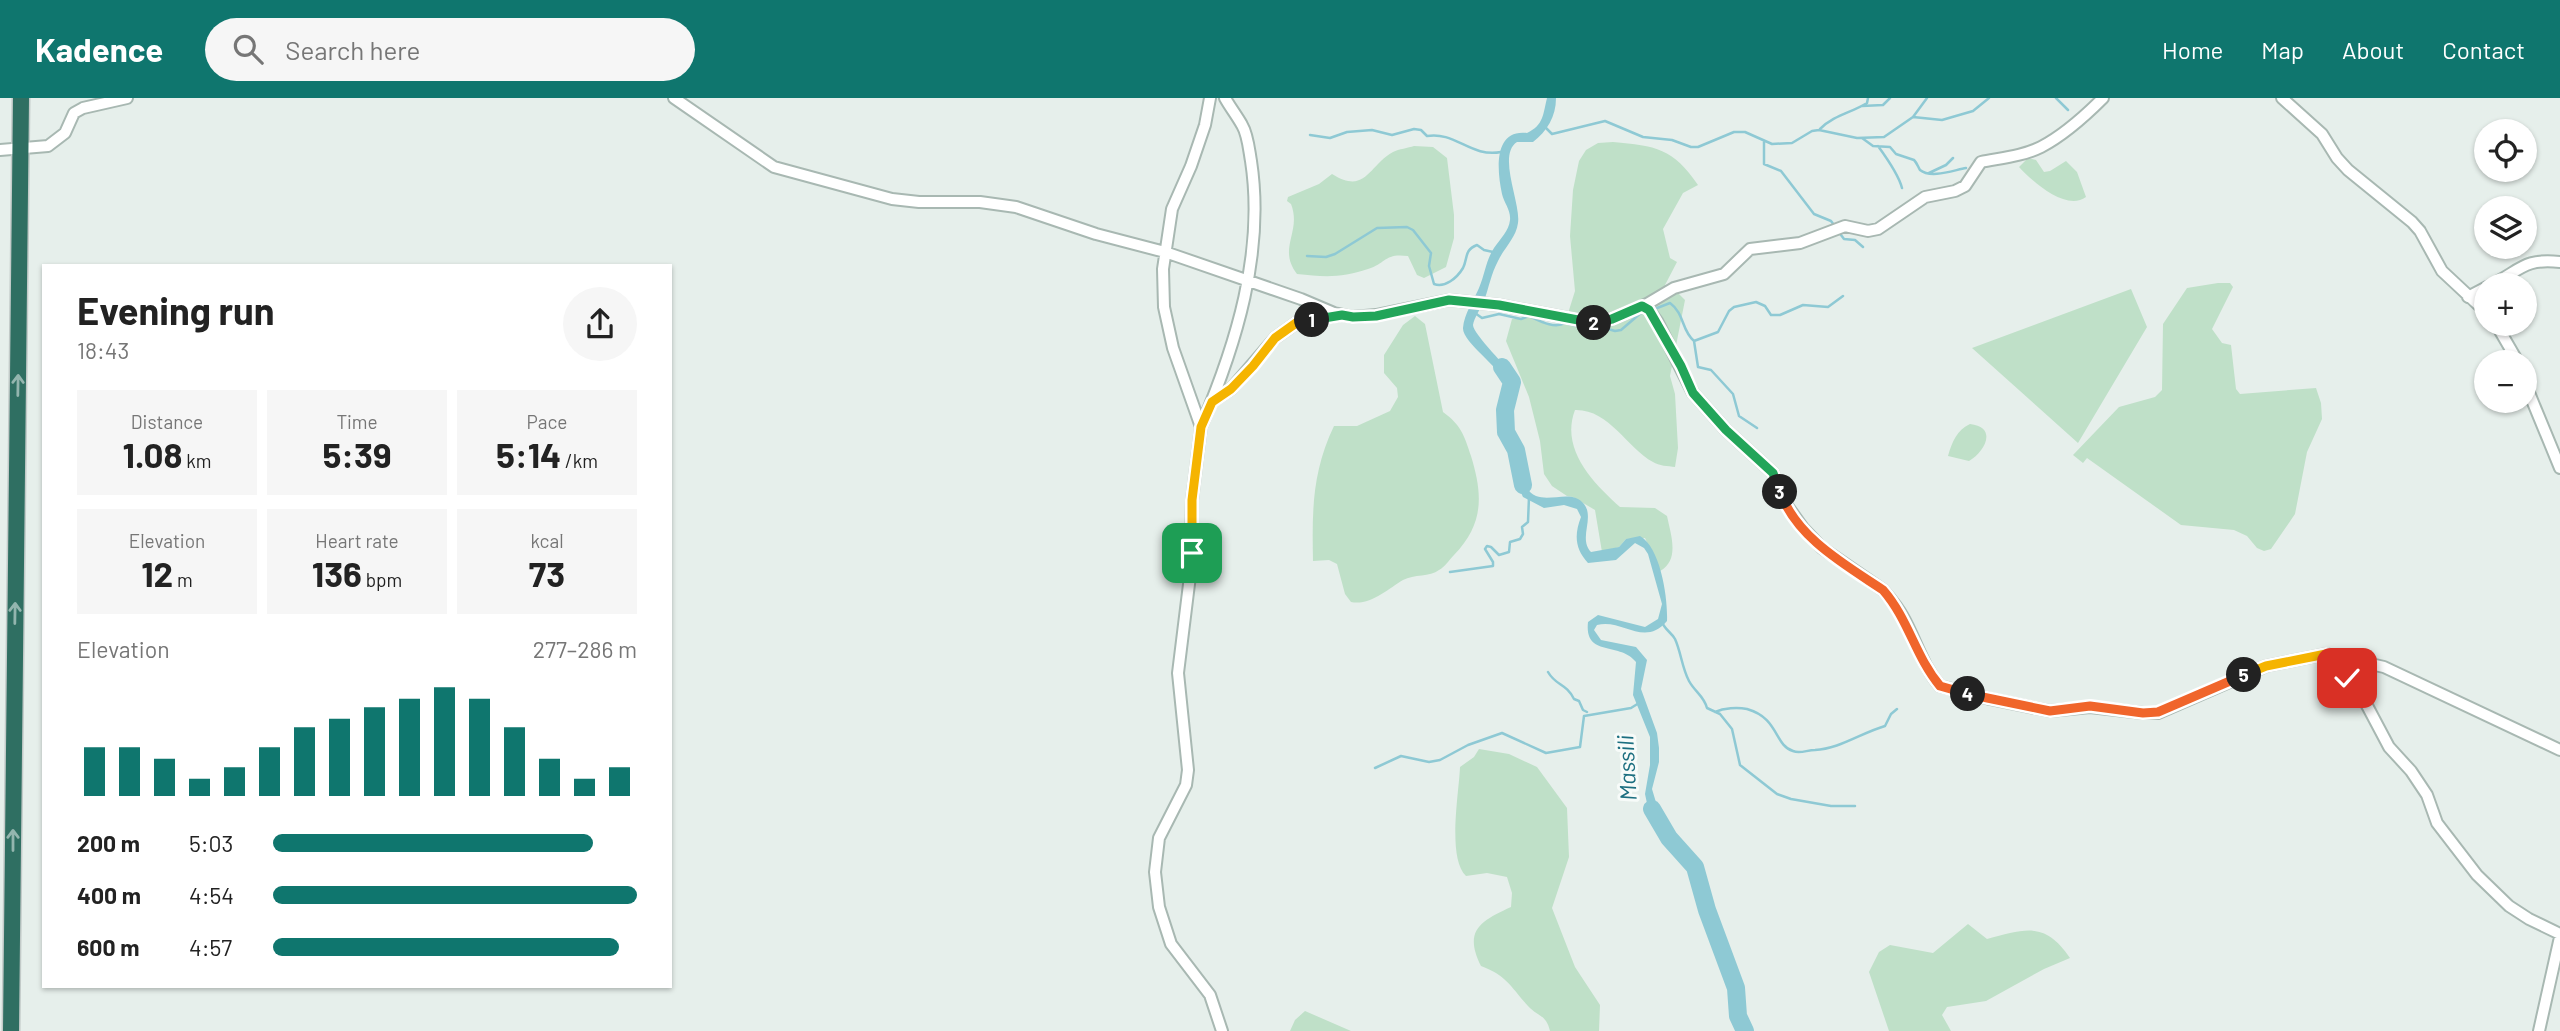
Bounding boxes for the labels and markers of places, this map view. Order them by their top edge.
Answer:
pin: 1 [1294,302,1330,338]
pin: 2 [1576,306,1612,341]
pin: 3 [1762,474,1798,510]
pin [1162,523,1222,583]
pin [2317,648,2377,708]
pin: 5 [2226,658,2262,692]
pin: 4 [1951,676,1986,712]

